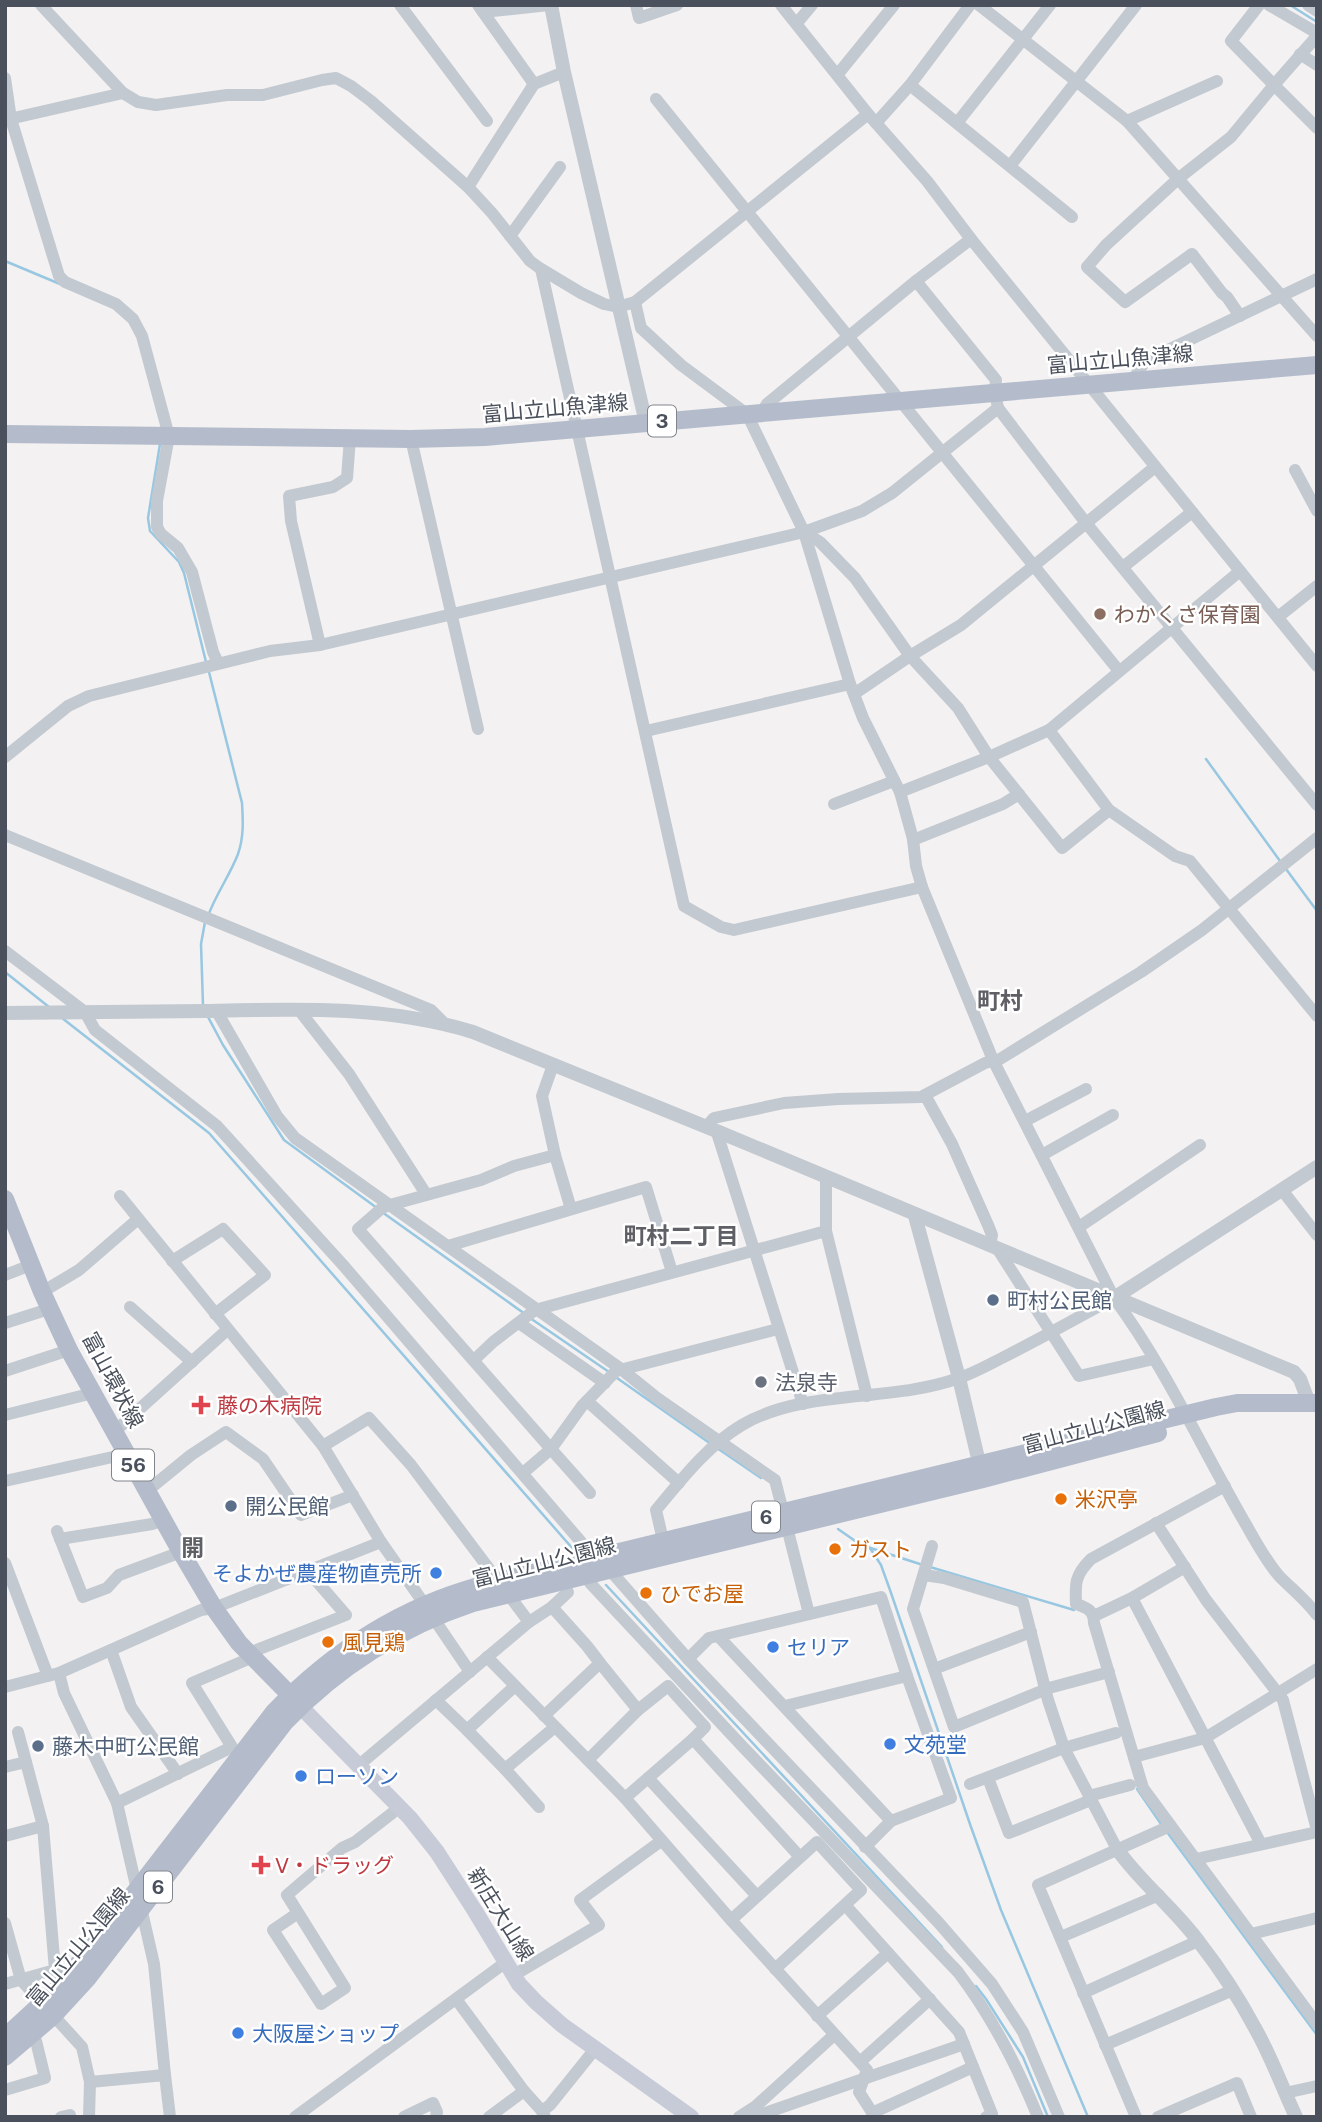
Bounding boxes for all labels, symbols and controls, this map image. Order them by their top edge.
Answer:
street label: 富山立山魚津線 [1046,340,1194,378]
street label: 富山立山魚津線 [481,389,629,427]
road number: 3 [648,406,676,436]
place label: わかくさ保育園 [1114,602,1261,627]
marker: わかくさ保育園 [1092,606,1108,622]
district label: 町村 [977,987,1023,1014]
district label: 町村二丁目 [624,1222,739,1249]
place label: 町村公民館 [1007,1288,1112,1313]
marker: 町村公民館 [985,1292,1001,1308]
street label: 富山環状線 [77,1328,149,1432]
place label: 法泉寺 [775,1370,838,1395]
marker: 法泉寺 [753,1374,769,1390]
place label: 藤の木病院 [217,1393,322,1418]
marker: 藤の木病院 [191,1395,211,1415]
street label: 富山立山公園線 [1020,1396,1168,1458]
road number: 56 [112,1450,154,1480]
place label: 米沢亭 [1075,1487,1138,1512]
marker: 米沢亭 [1053,1491,1069,1507]
place label: 開公民館 [245,1494,329,1519]
marker: 開公民館 [223,1498,239,1514]
road number: 6 [752,1502,780,1532]
street label: 富山立山公園線 [470,1532,618,1592]
district label: 開 [182,1534,205,1561]
place label: ガスト [849,1537,912,1562]
marker: ガスト [827,1541,843,1557]
place label: そよかぜ農産物直売所 [212,1561,422,1586]
marker: そよかぜ農産物直売所 [428,1565,444,1581]
place label: ひでお屋 [660,1581,744,1606]
marker: ひでお屋 [638,1585,654,1601]
place label: 風見鶏 [342,1630,405,1655]
marker: 風見鶏 [320,1634,336,1650]
place label: セリア [787,1635,850,1660]
marker: セリア [765,1639,781,1655]
place label: 文苑堂 [904,1732,967,1757]
place label: 藤木中町公民館 [52,1734,199,1759]
marker: 文苑堂 [882,1736,898,1752]
marker: 藤木中町公民館 [30,1738,46,1754]
place label: ローソン [315,1764,399,1789]
marker: ローソン [293,1768,309,1784]
place label: V・ドラッグ [275,1853,394,1878]
marker: V・ドラッグ [253,1857,269,1873]
street label: 新庄大山線 [463,1863,539,1965]
road number: 6 [144,1871,172,1902]
street label: 富山立山公園線 [21,1883,135,2011]
place label: 大阪屋ショップ [252,2021,399,2046]
marker: 大阪屋ショップ [230,2025,246,2041]

